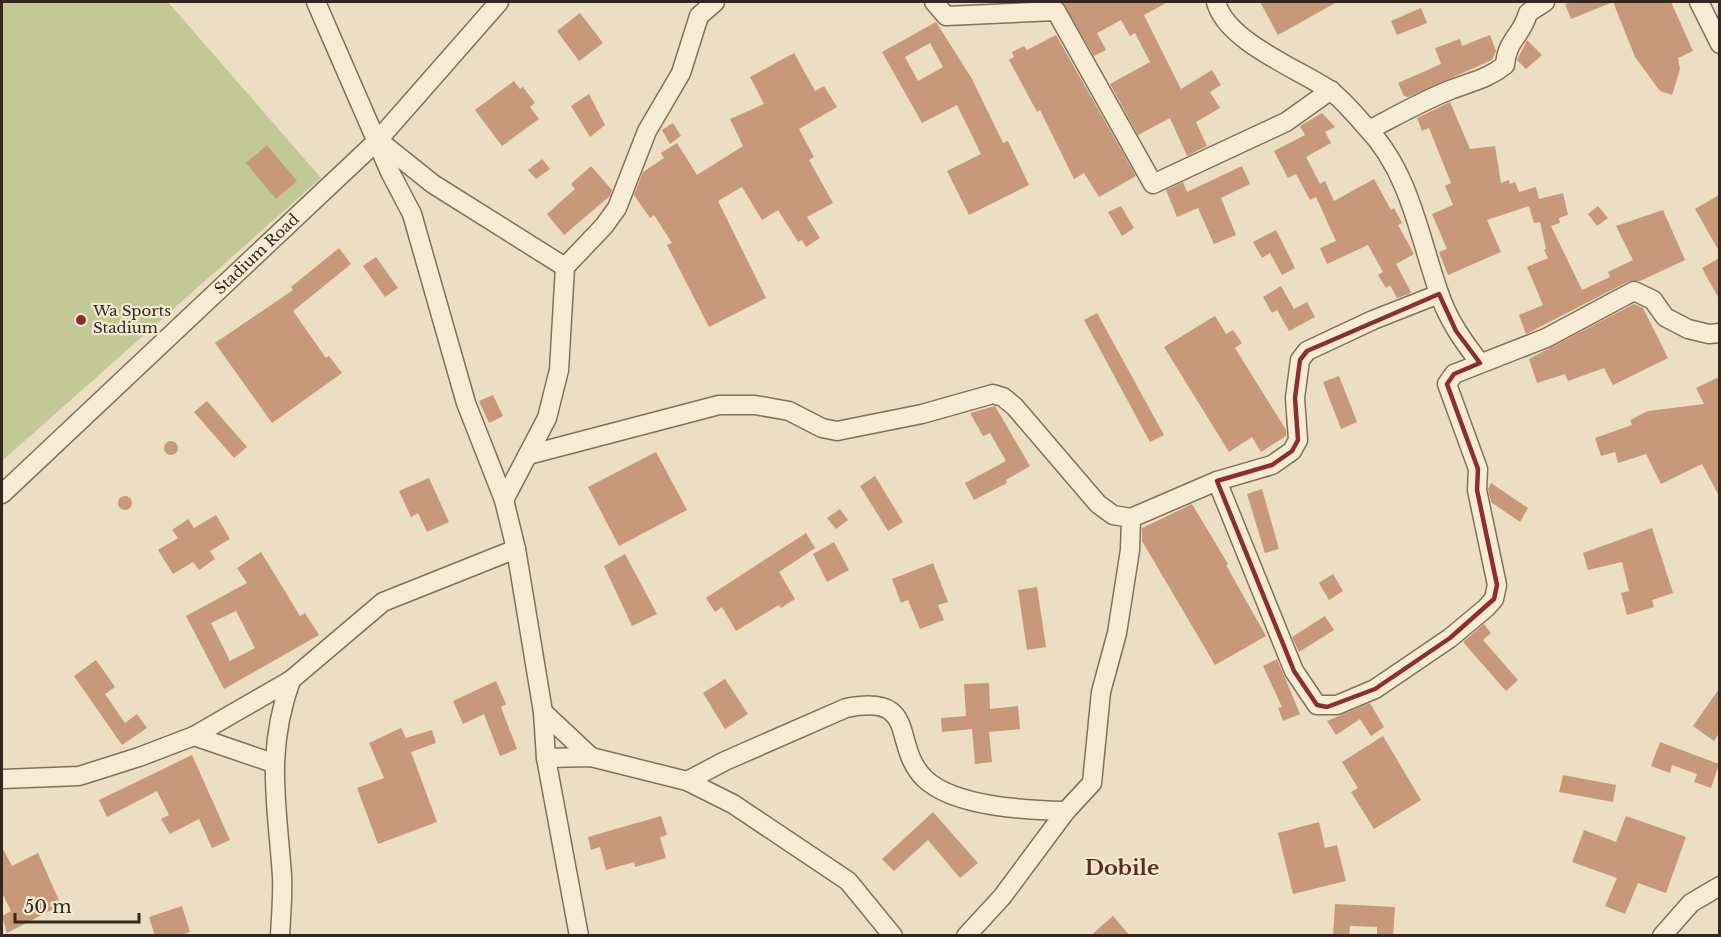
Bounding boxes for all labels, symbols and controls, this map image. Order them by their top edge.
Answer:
street label: Stadium Road [210,209,303,298]
place label: Wa Sports Stadium [92,301,171,337]
marker: Wa Sports Stadium [74,313,88,327]
district label: Dobile [1085,855,1159,881]
scale bar [15,886,140,924]
text: 50 m [24,896,72,918]

